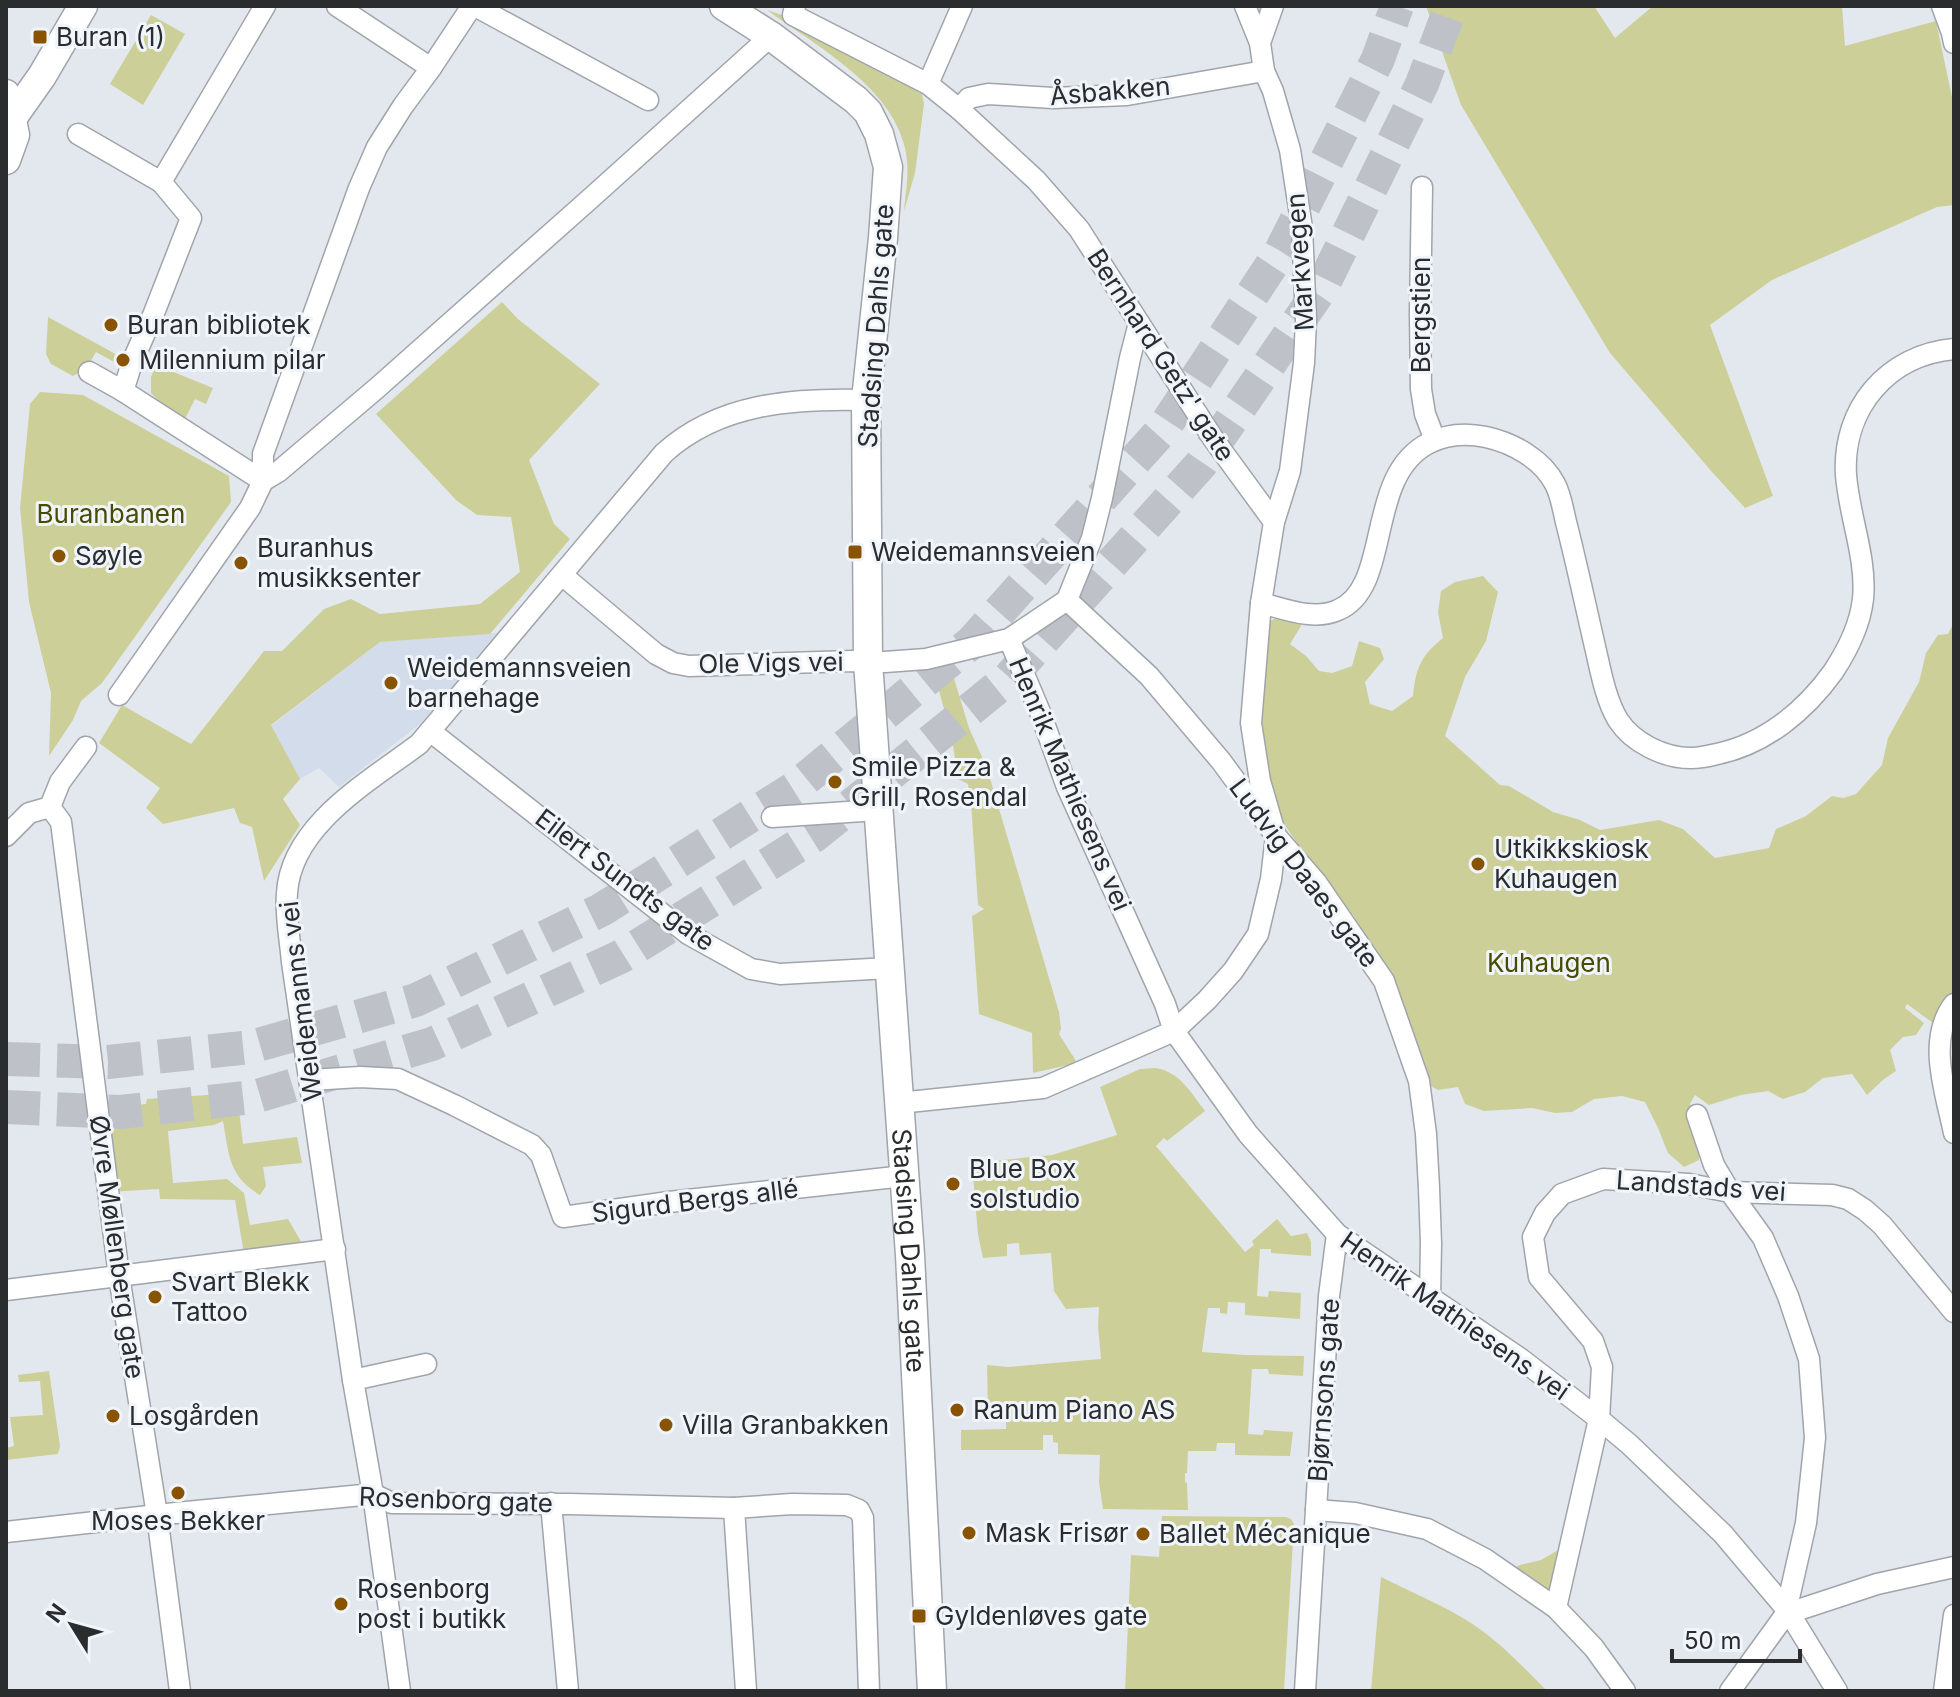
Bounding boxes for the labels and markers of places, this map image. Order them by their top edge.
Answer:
place label: Buran (1) [56,21,165,52]
marker: Buran (1) [31,28,49,46]
place label: Buran bibliotek [127,309,310,340]
marker: Buran bibliotek [102,316,120,334]
place label: Milennium pilar [139,344,326,375]
marker: Milennium pilar [114,351,132,369]
place label: Buranhus musikksenter [257,532,421,593]
place label: Weidemannsveien [871,536,1096,567]
place label: Søyle [75,540,143,571]
marker: Weidemannsveien [846,543,864,561]
marker: Søyle [50,547,68,565]
marker: Buranhus musikksenter [232,554,250,572]
place label: Weidemannsveien barnehage [407,652,632,713]
marker: Weidemannsveien barnehage [382,674,400,692]
place label: Smile Pizza & Grill, Rosendal [851,751,1027,812]
marker: Smile Pizza & Grill, Rosendal [826,773,844,791]
place label: Utkikkskiosk Kuhaugen [1494,833,1649,894]
marker: Utkikkskiosk Kuhaugen [1469,855,1487,873]
place label: Blue Box solstudio [969,1153,1080,1214]
marker: Blue Box solstudio [944,1175,962,1193]
place label: Svart Blekk Tattoo [171,1266,310,1327]
marker: Svart Blekk Tattoo [146,1288,164,1306]
place label: Ranum Piano AS [973,1394,1175,1425]
place label: Losgården [129,1400,259,1431]
marker: Ranum Piano AS [948,1401,966,1419]
marker: Losgården [104,1407,122,1425]
place label: Villa Granbakken [682,1409,889,1440]
marker: Villa Granbakken [657,1416,675,1434]
marker: Moses Bekker [169,1484,187,1502]
place label: Moses Bekker [91,1505,265,1536]
place label: Mask Frisør [985,1517,1129,1548]
place label: Ballet Mécanique [1159,1518,1371,1549]
marker: Mask Frisør [960,1524,978,1542]
marker: Ballet Mécanique [1134,1525,1152,1543]
place label: Rosenborg post i butikk [357,1573,506,1634]
marker: Rosenborg post i butikk [332,1595,350,1613]
place label: Gyldenløves gate [935,1600,1148,1631]
marker: Gyldenløves gate [910,1607,928,1625]

